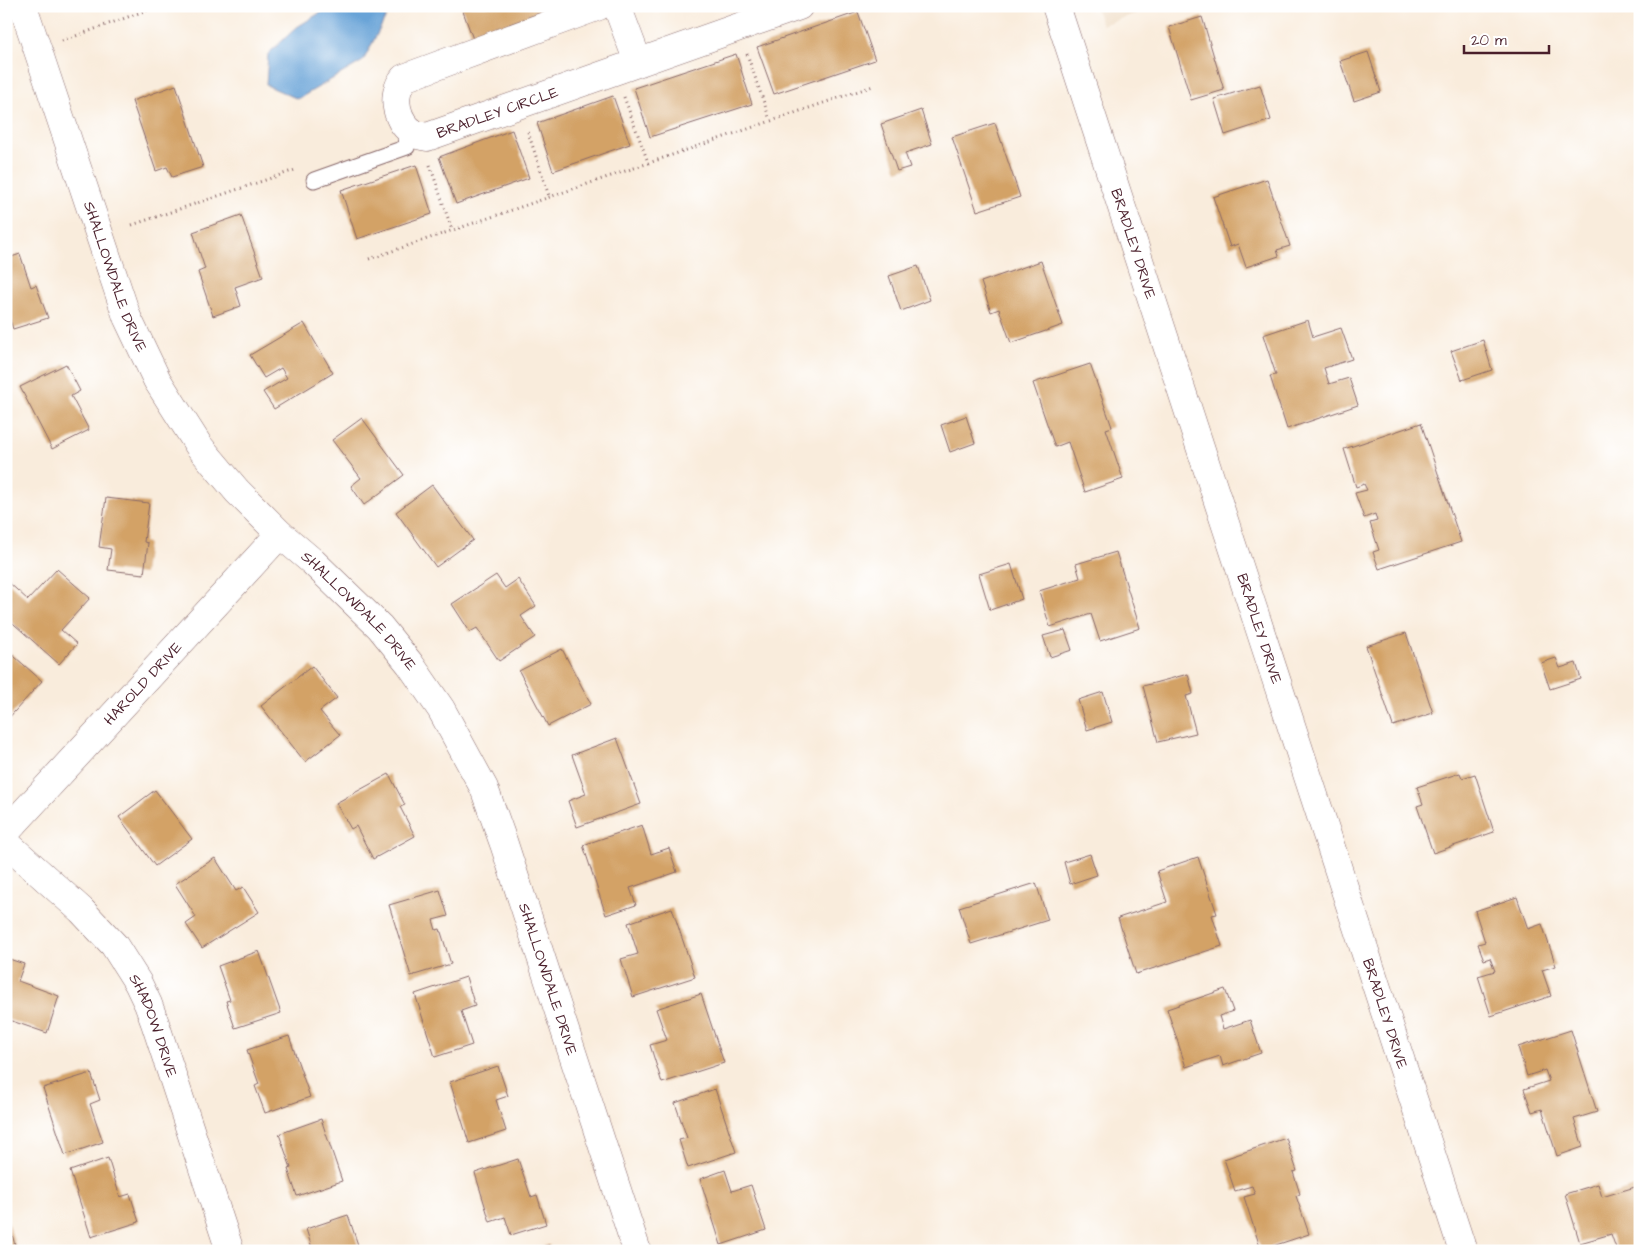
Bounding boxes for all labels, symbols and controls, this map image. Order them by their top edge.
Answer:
scale bar [1464,22,1548,54]
text: 20 m [1471,30,1507,51]
street label: BRADLEY CIRCLE [434,81,561,143]
street label: BRADLEY DRIVE [1106,186,1162,302]
street label: SHALLOWDALE DRIVE [79,199,153,356]
street label: SHALLOWDALE DRIVE [297,546,422,675]
street label: BRADLEY DRIVE [1232,571,1287,687]
street label: HAROLD DRIVE [99,637,187,730]
street label: SHALLOWDALE DRIVE [513,900,583,1058]
street label: BRADLEY DRIVE [1358,956,1413,1072]
street label: SHADOW DRIVE [124,970,183,1080]

